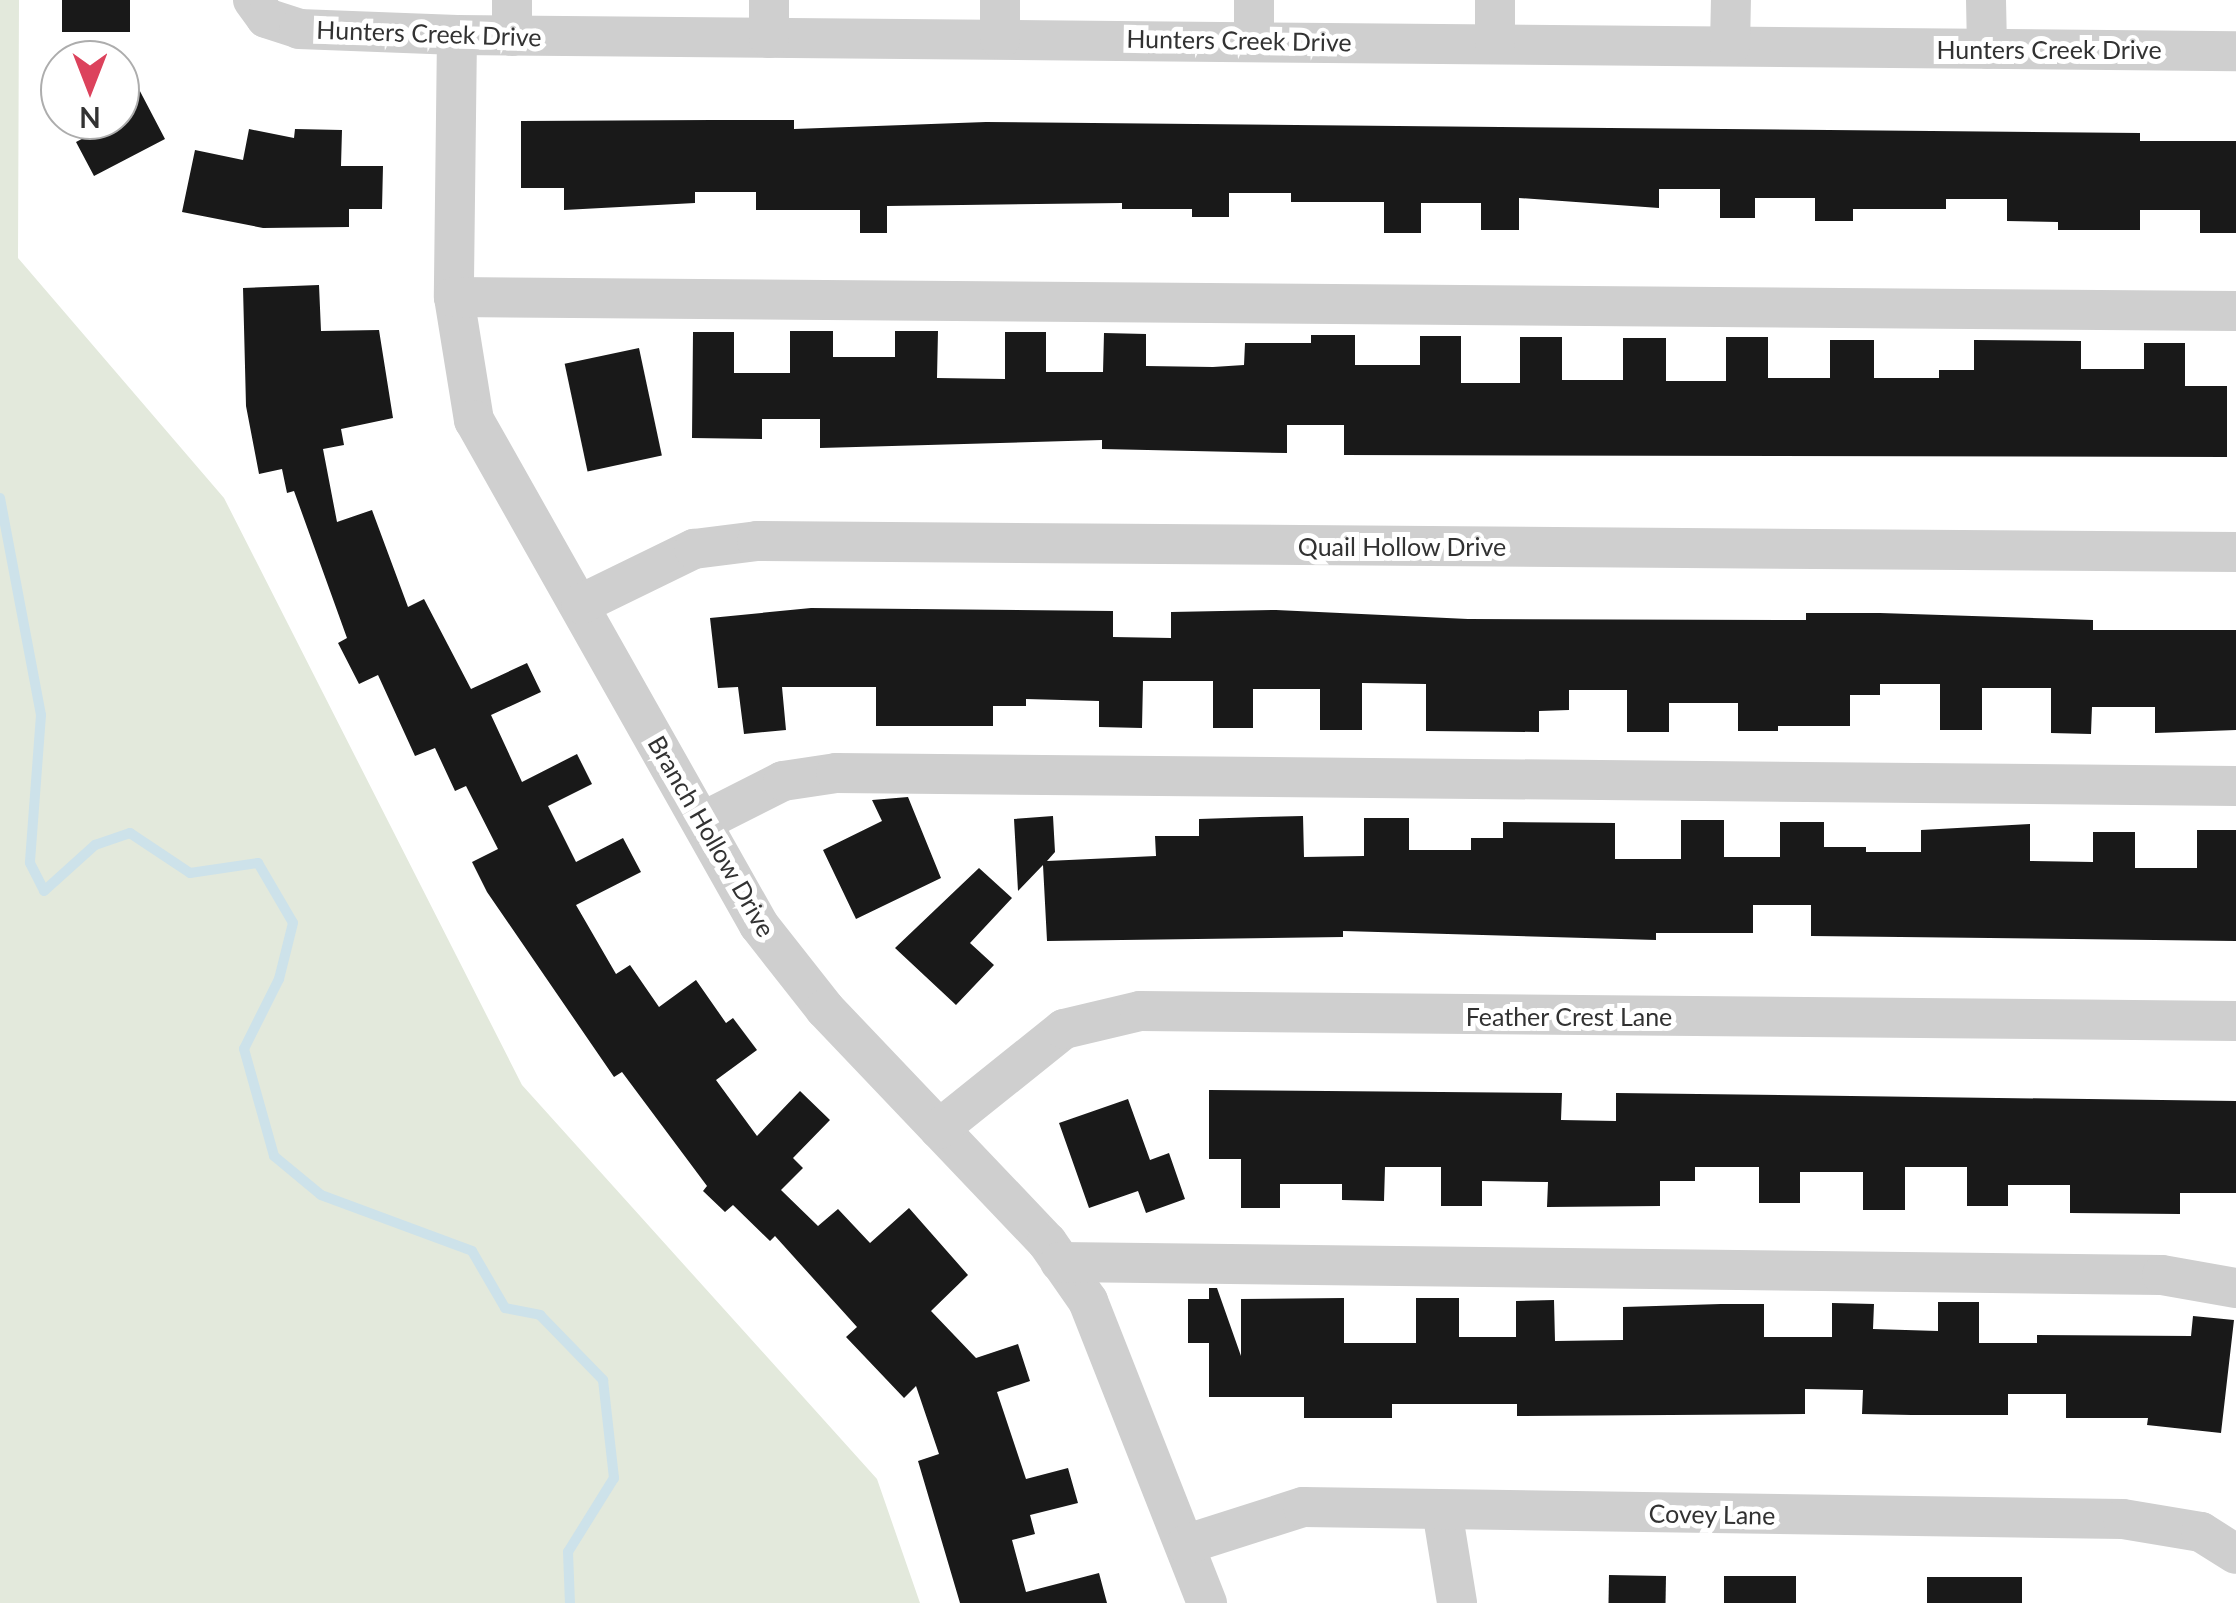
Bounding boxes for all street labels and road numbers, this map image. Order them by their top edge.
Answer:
street label: Hunters Creek Drive [316,14,542,52]
street label: Hunters Creek Drive [1126,23,1352,57]
street label: Hunters Creek Drive [1936,34,2162,64]
street label: Quail Hollow Drive [1298,531,1506,561]
street label: Branch Hollow Drive [642,730,782,942]
street label: Feather Crest Lane [1465,1001,1673,1031]
street label: Covey Lane [1648,1498,1776,1530]

